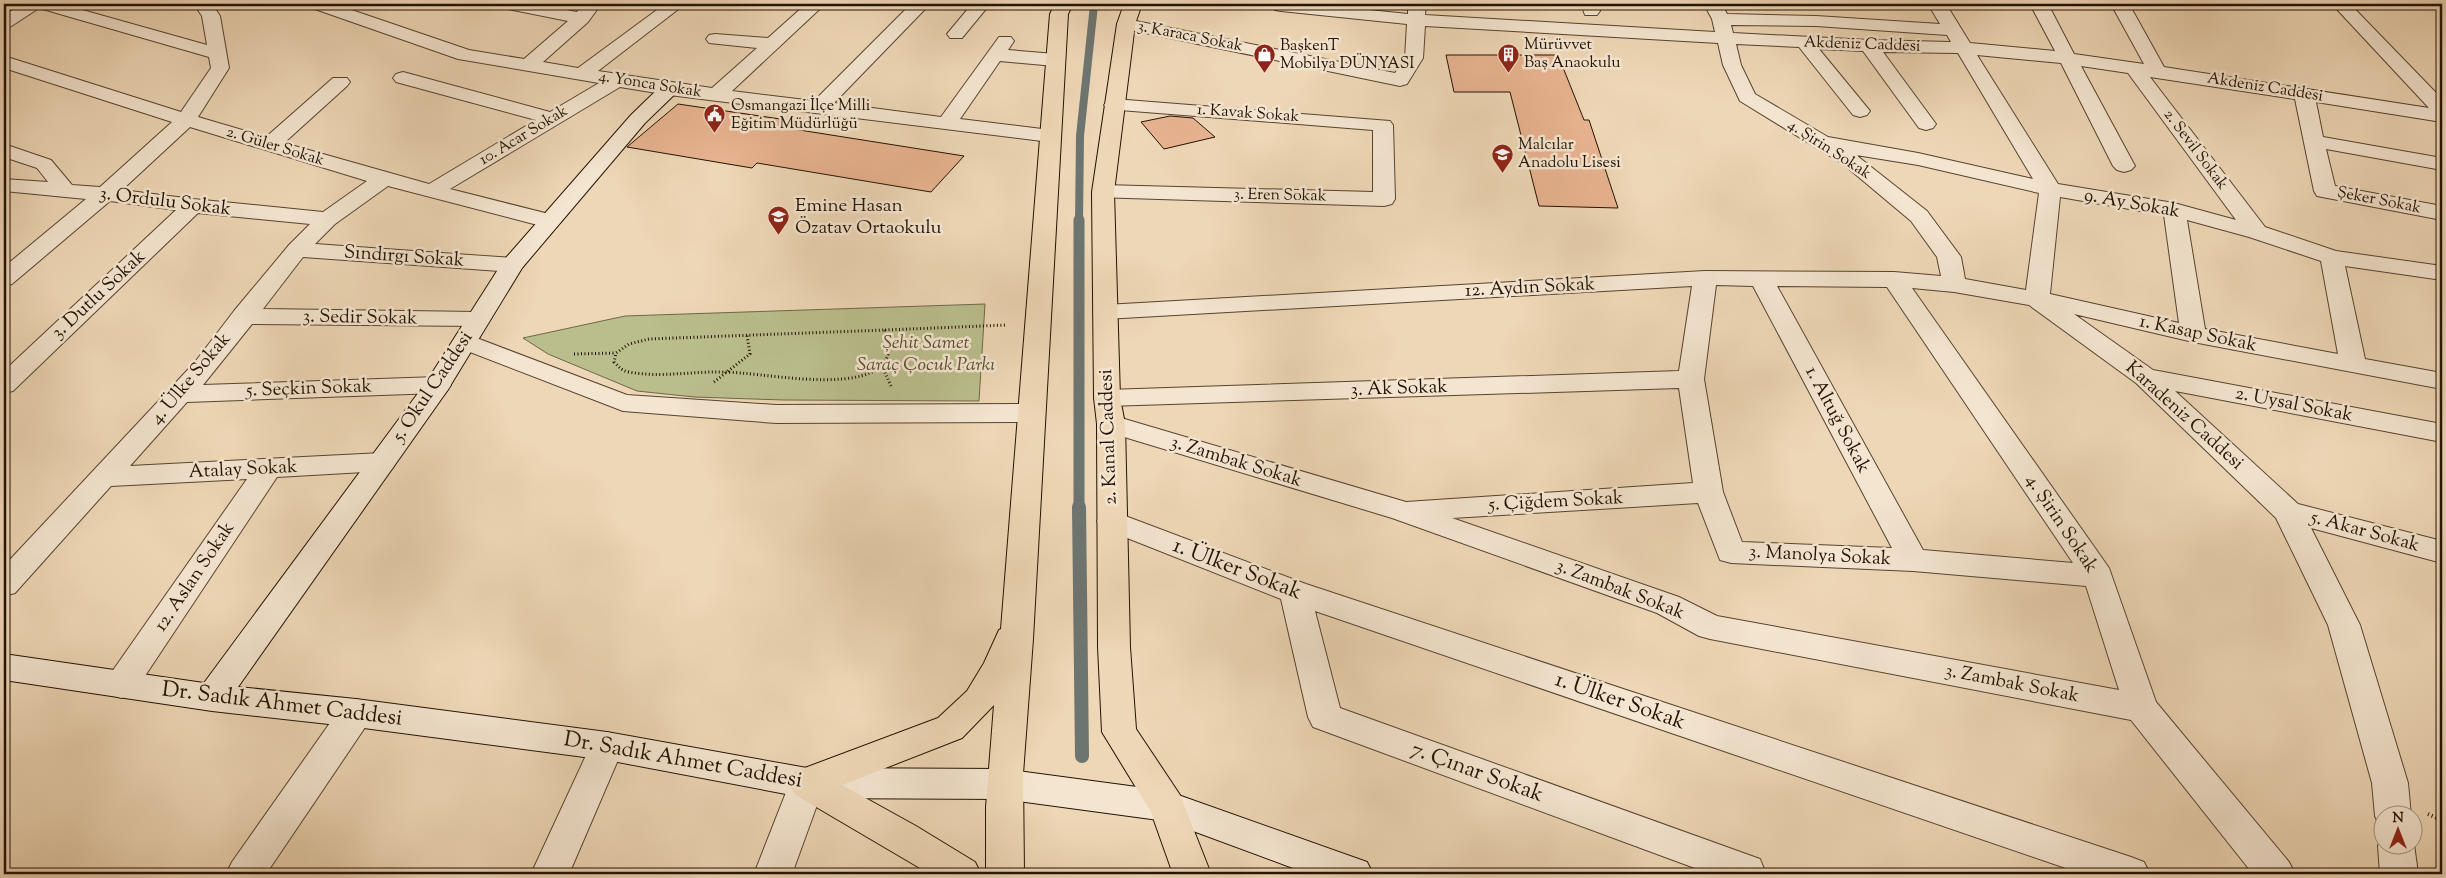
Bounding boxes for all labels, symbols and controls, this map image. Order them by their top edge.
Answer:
street label: 3. Karaca Sokak [1135,16,1245,59]
street label: Akdeniz Caddesi [1803,31,1921,59]
place label: Mürüvvet Baş Anaokulu [1524,34,1621,75]
place label: BaşkenT Mobilya DÜNYASI [1280,35,1415,76]
building icon: Mürüvvet Baş Anaokulu [1496,42,1520,73]
shop icon: BaşkenT Mobilya DÜNYASI [1252,43,1276,74]
street label: 4. Yonca Sokak [597,65,704,105]
street label: Akdeniz Caddesi [2205,67,2325,109]
place label: Osmangazi İlçe Milli Eğitim Müdürlüğü [731,95,871,136]
street label: 1. Kavak Sokak [1196,99,1300,129]
street label: 10. Acar Sokak [475,100,573,172]
public building icon: Osmangazi İlçe Milli Eğitim Müdürlüğü [703,103,727,134]
street label: 2. Sevil Sokak [2157,105,2233,195]
street label: 4. Şirin Sokak [1783,114,1876,186]
street label: 2. Güler Sokak [223,121,327,173]
place label: Malcılar Anadolu Lisesi [1518,134,1621,175]
school or university icon: Malcılar Anadolu Lisesi [1490,142,1514,173]
street label: 3. Ordulu Sokak [98,181,233,224]
street label: 9. Ay Sokak [2082,182,2183,226]
street label: Şeker Sokak [2335,182,2423,220]
street label: 3. Eren Sokak [1233,184,1327,208]
place label: Emine Hasan Özatav Ortaokulu [795,193,942,242]
school or university icon: Emine Hasan Özatav Ortaokulu [767,205,791,236]
street label: Sındırgı Sokak [343,239,466,275]
street label: 3. Dutlu Sokak [46,244,153,346]
street label: 12. Aydın Sokak [1464,271,1596,305]
street label: 3. Sedir Sokak [302,303,418,333]
street label: 1. Kasap Sokak [2137,308,2260,360]
street label: 4. Ülke Sokak [144,326,238,431]
street label: 5. Okul Caddesi [385,326,480,449]
park label: Şehit Samet Saraç Çocuk Parkı [857,330,995,379]
street label: Karadeniz Caddesi [2119,355,2249,477]
street label: 1. Altuğ Sokak [1797,362,1877,479]
street label: 2. Kanal Caddesi [1093,369,1125,505]
street label: 5. Seçkin Sokak [245,373,373,405]
street label: 3. Ak Sokak [1350,374,1449,404]
street label: 2. Uysal Sokak [2233,380,2356,430]
street label: 3. Zambak Sokak [1167,429,1306,495]
street label: Atalay Sokak [188,454,299,486]
street label: 4. Şirin Sokak [2018,469,2104,579]
street label: 5. Çiğdem Sokak [1487,485,1625,519]
street label: 5. Akar Sokak [2307,504,2423,560]
street label: 12. Aslan Sokak [148,516,242,637]
street label: 1. Ülker Sokak [1168,530,1307,609]
street label: 3. Manolya Sokak [1748,539,1893,573]
street label: 3. Zambak Sokak [1552,553,1689,627]
street label: 3. Zambak Sokak [1943,658,2082,710]
street label: 1. Ülker Sokak [1551,664,1690,739]
street label: Dr. Sadık Ahmet Caddesi [160,674,404,736]
street label: Dr. Sadık Ahmet Caddesi [561,724,805,798]
street label: 7. Çınar Sokak [1406,734,1548,812]
north arrow [2374,806,2424,856]
text: N [2392,809,2404,829]

